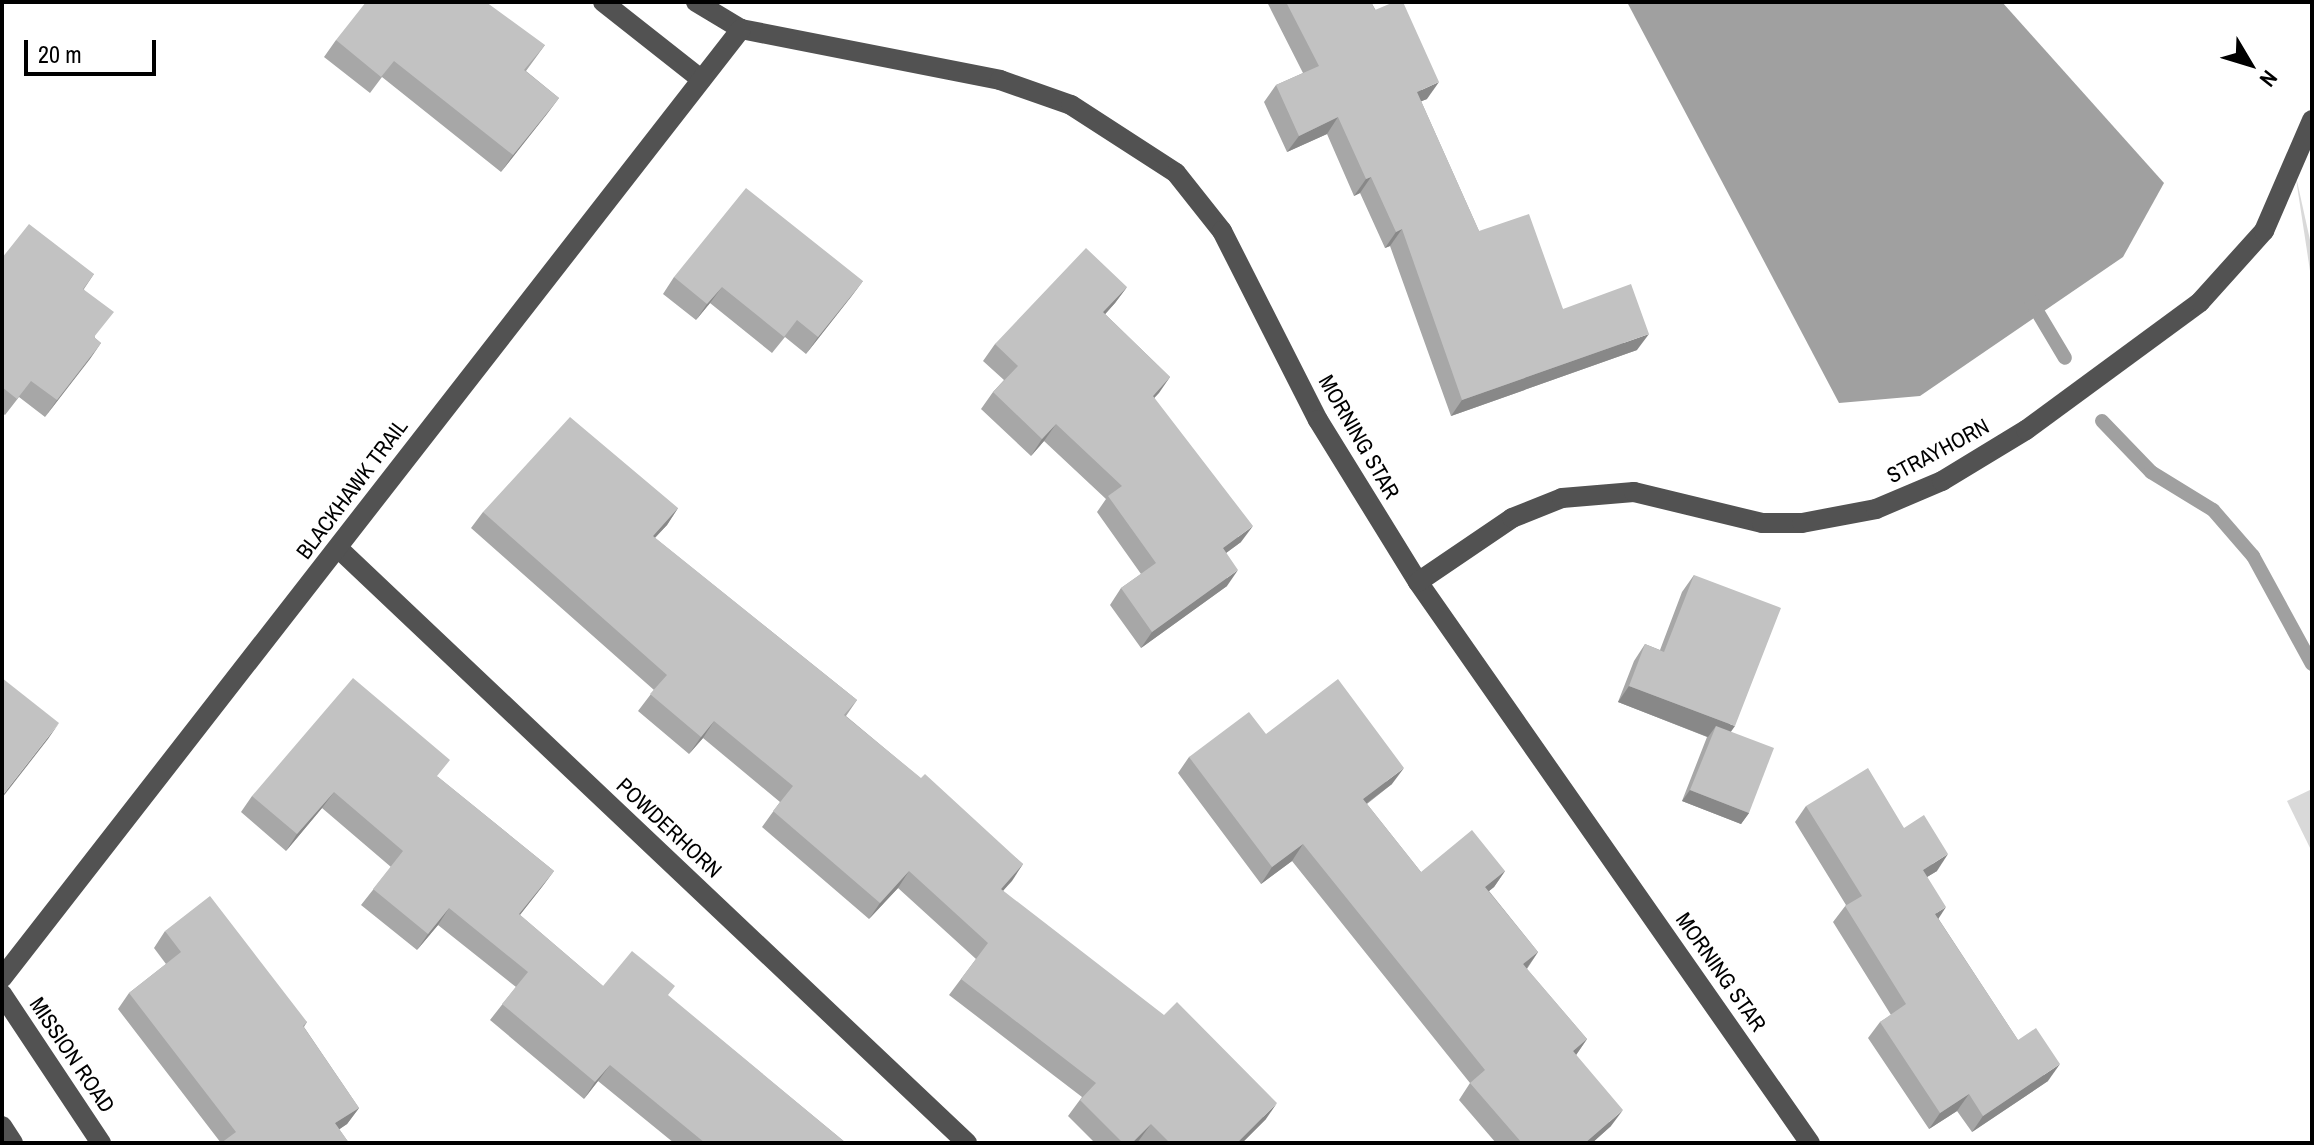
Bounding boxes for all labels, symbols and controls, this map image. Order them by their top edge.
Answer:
scale bar [28,24,160,74]
north arrow [2210,24,2290,104]
text: 20 m [38,38,82,70]
text: N [2253,64,2285,93]
street label: MORNING STAR [1313,370,1405,504]
street label: STRAYHORN [1882,413,1994,489]
street label: BLACKHAWK TRAIL [291,414,413,564]
street label: POWDERHORN [611,773,727,883]
street label: MORNING STAR [1670,907,1772,1037]
street label: MISSION ROAD [24,992,120,1118]

